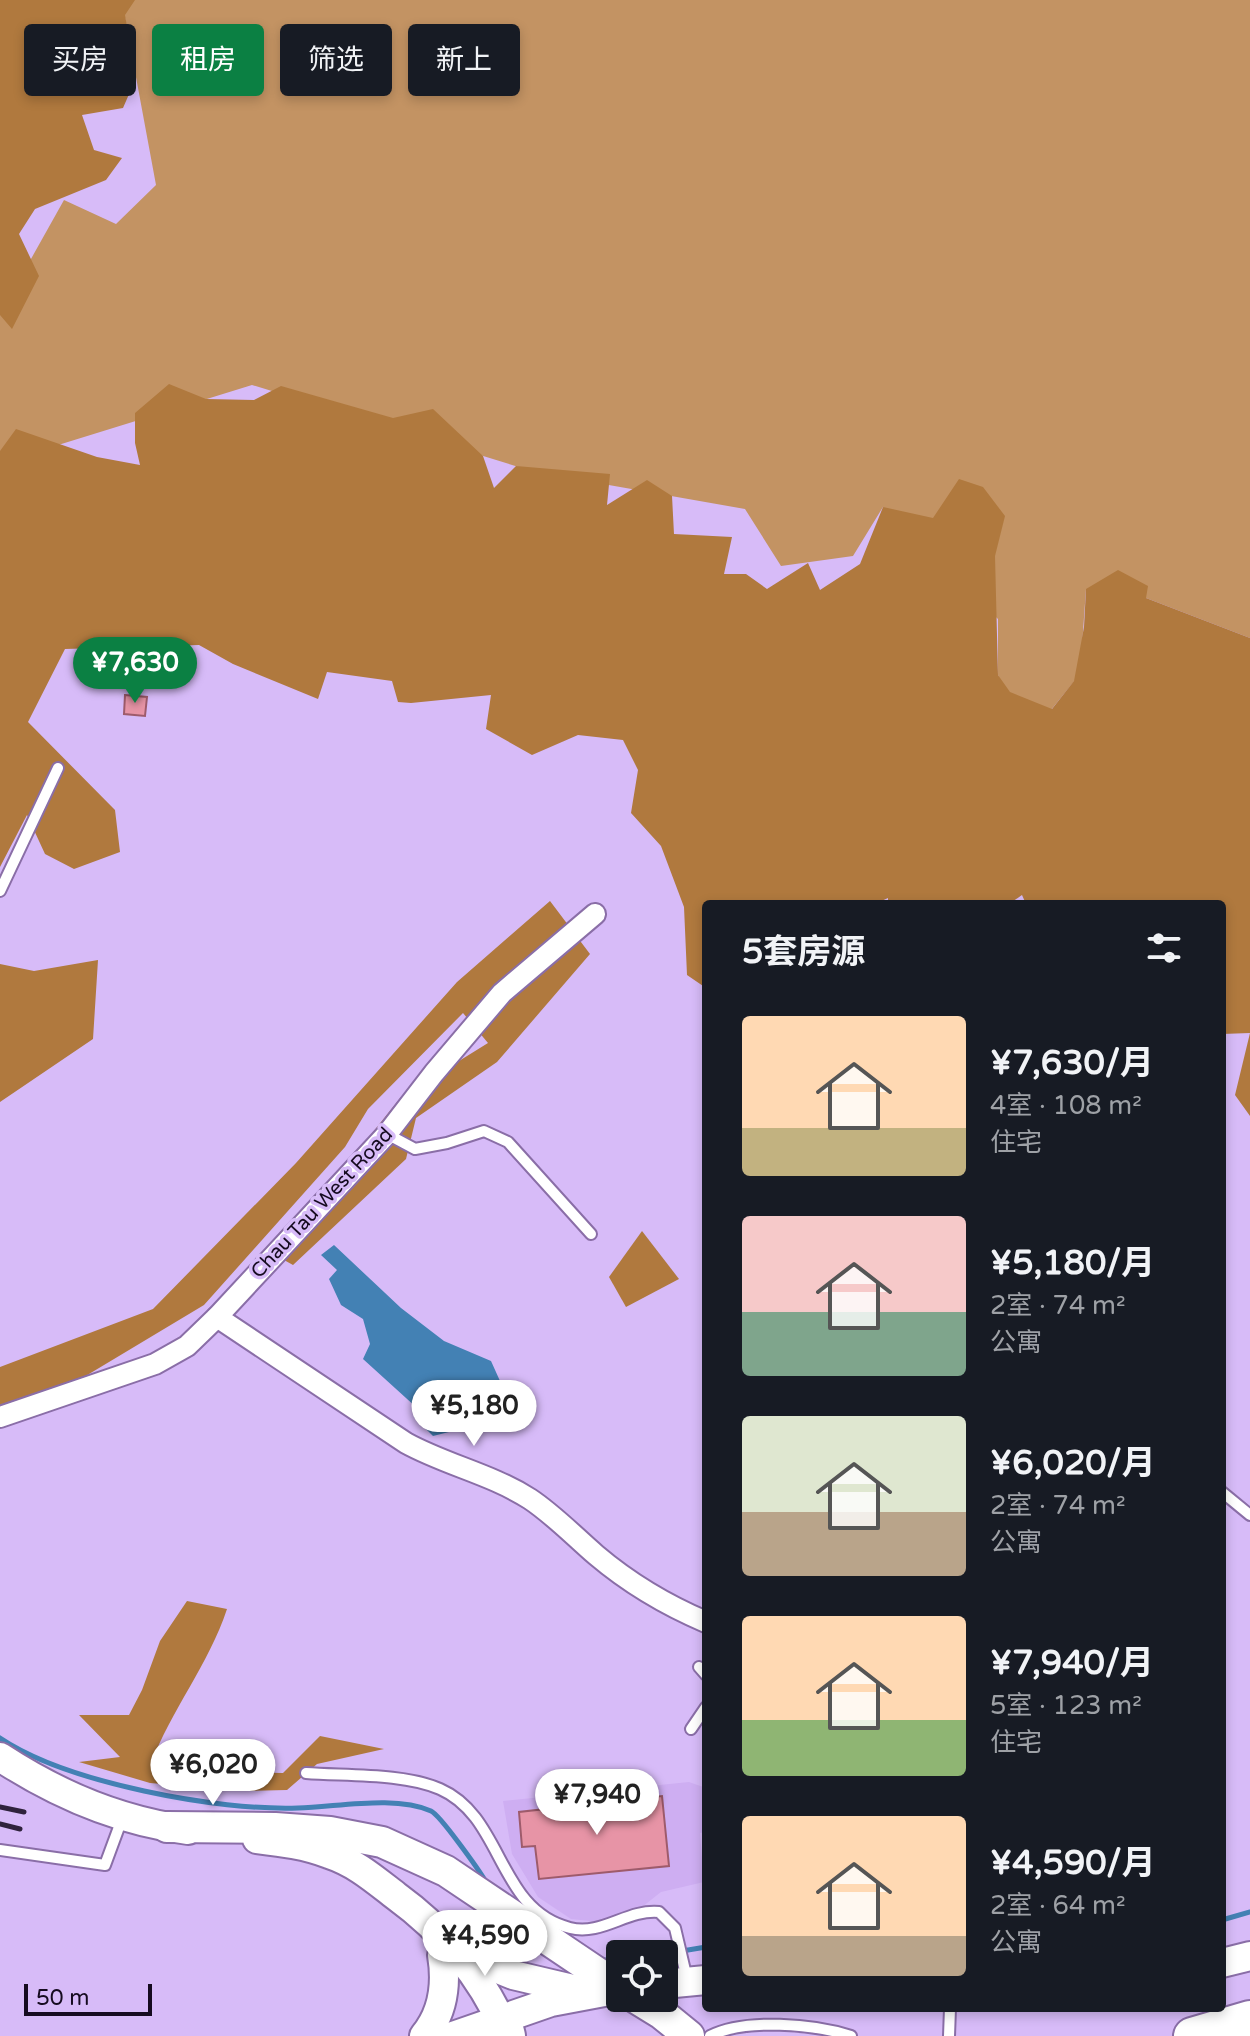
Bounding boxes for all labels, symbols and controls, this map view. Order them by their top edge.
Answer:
chip: 买房 [24,24,136,96]
chip: 租房 [152,24,264,96]
chip: 筛选 [280,24,392,96]
chip: 新上 [408,24,520,96]
pin: ¥7,630 [70,637,200,705]
text: ¥7,630 [91,647,179,678]
icon: filters [1142,926,1186,970]
text: 5套房源 [742,932,865,973]
text: ¥7,630/月 [990,1043,1154,1084]
icon: home [806,1048,902,1144]
text: 4室 · 108 m² [990,1090,1142,1121]
street label: Chau Tau West Road [246,1123,398,1283]
text: 住宅 [990,1127,1042,1158]
text: ¥5,180/月 [990,1243,1155,1284]
icon: home [806,1248,902,1344]
text: 2室 · 74 m² [990,1290,1126,1321]
text: 公寓 [990,1327,1042,1358]
pin: ¥5,180 [409,1380,539,1448]
text: ¥5,180 [430,1390,518,1421]
text: ¥6,020/月 [990,1443,1156,1484]
icon: home [806,1448,902,1544]
text: 2室 · 74 m² [990,1490,1126,1521]
text: 公寓 [990,1527,1042,1558]
text: ¥7,940/月 [990,1643,1154,1684]
icon: home [806,1648,902,1744]
text: 5室 · 123 m² [990,1690,1142,1721]
text: 住宅 [990,1727,1042,1758]
pin: ¥6,020 [148,1739,278,1807]
text: ¥6,020 [168,1749,258,1780]
pin: ¥7,940 [532,1769,662,1837]
text: ¥7,940 [553,1779,641,1810]
text: ¥4,590/月 [990,1843,1156,1884]
icon: home [806,1848,902,1944]
text: 2室 · 64 m² [990,1890,1126,1921]
pin: ¥4,590 [420,1910,550,1978]
text: ¥4,590 [440,1920,530,1951]
text: 公寓 [990,1927,1042,1958]
map controls [606,1940,678,2012]
button: locate [606,1940,678,2012]
scale bar [24,1980,152,2016]
text: 50 m [36,1985,90,2011]

